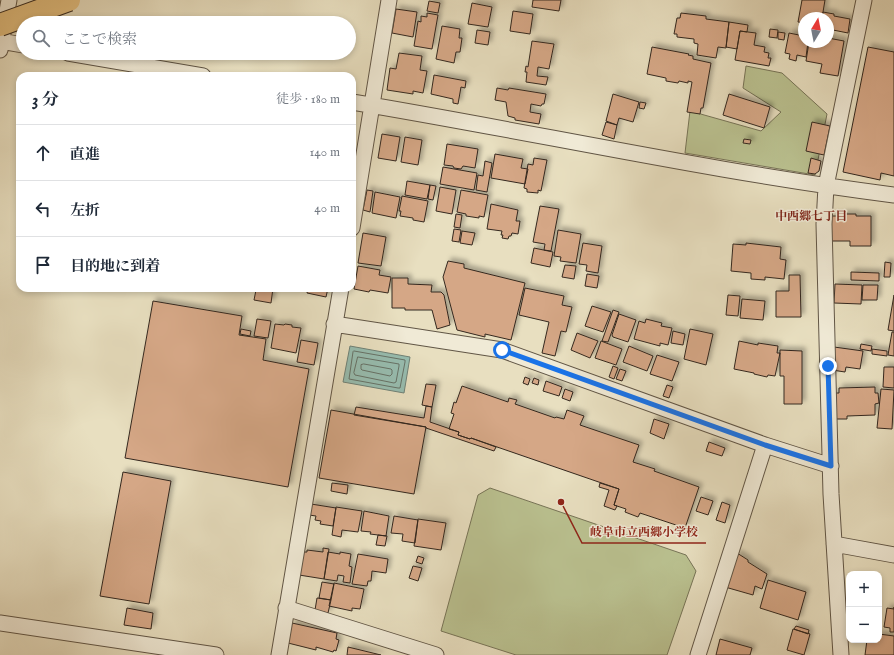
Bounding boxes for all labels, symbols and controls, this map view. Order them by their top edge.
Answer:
north arrow [798,12,834,48]
search box [16,16,356,60]
icon: search [30,27,52,49]
text: ここで検索 [62,30,137,49]
text: 3 分 [32,90,59,111]
text: 徒歩 · 180 m [276,91,340,108]
icon: ahead [32,142,54,164]
text: 140 m [310,144,340,161]
text: 直進 [70,145,100,164]
icon: left [32,198,54,220]
text: 40 m [314,200,340,217]
text: 左折 [70,201,100,220]
district label: 中西郷七丁目 [775,209,847,224]
icon: arrive [32,254,54,276]
text: 目的地に到着 [70,257,160,276]
route start [493,341,511,359]
route end [819,357,837,375]
callout: 岐阜市立西郷小学校 [582,519,706,543]
text: 岐阜市立西郷小学校 [590,525,698,540]
map controls [846,571,882,643]
button: + [846,571,882,607]
button: − [846,607,882,643]

